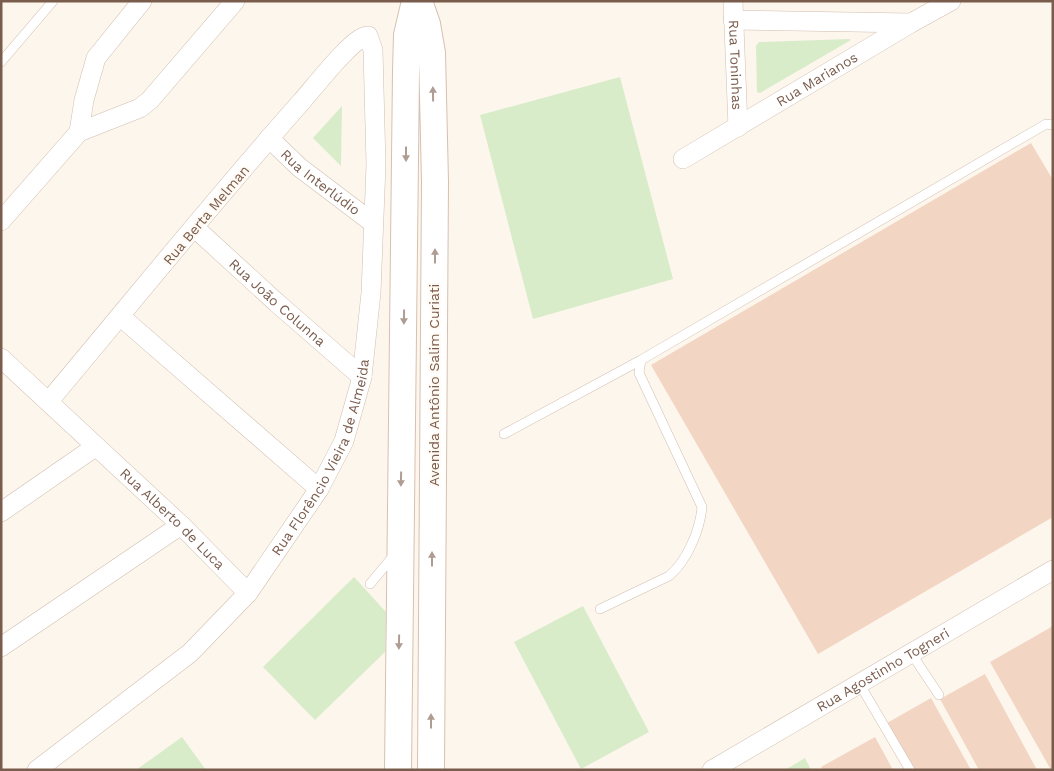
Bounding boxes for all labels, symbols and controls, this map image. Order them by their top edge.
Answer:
street label: Rua Toninhas [726,20,745,110]
street label: Rua Marianos [773,49,861,109]
one-way arrow [428,85,436,101]
street label: Rua Interlúdio [278,146,363,218]
one-way arrow [402,146,410,162]
street label: Rua Berta Melman [160,162,252,268]
one-way arrow [431,248,439,264]
street label: Rua João Colunna [226,255,329,350]
street label: Avenida Antônio Salim Curiati [426,284,442,486]
one-way arrow [399,309,407,325]
street label: Rua Florêncio Vieira de Almeida [268,358,372,558]
street label: Rua Alberto de Luca [117,465,228,573]
one-way arrow [397,471,405,487]
one-way arrow [428,550,436,566]
street label: Rua Agostinho Togneri [814,625,952,715]
one-way arrow [395,634,403,650]
one-way arrow [427,713,435,729]

